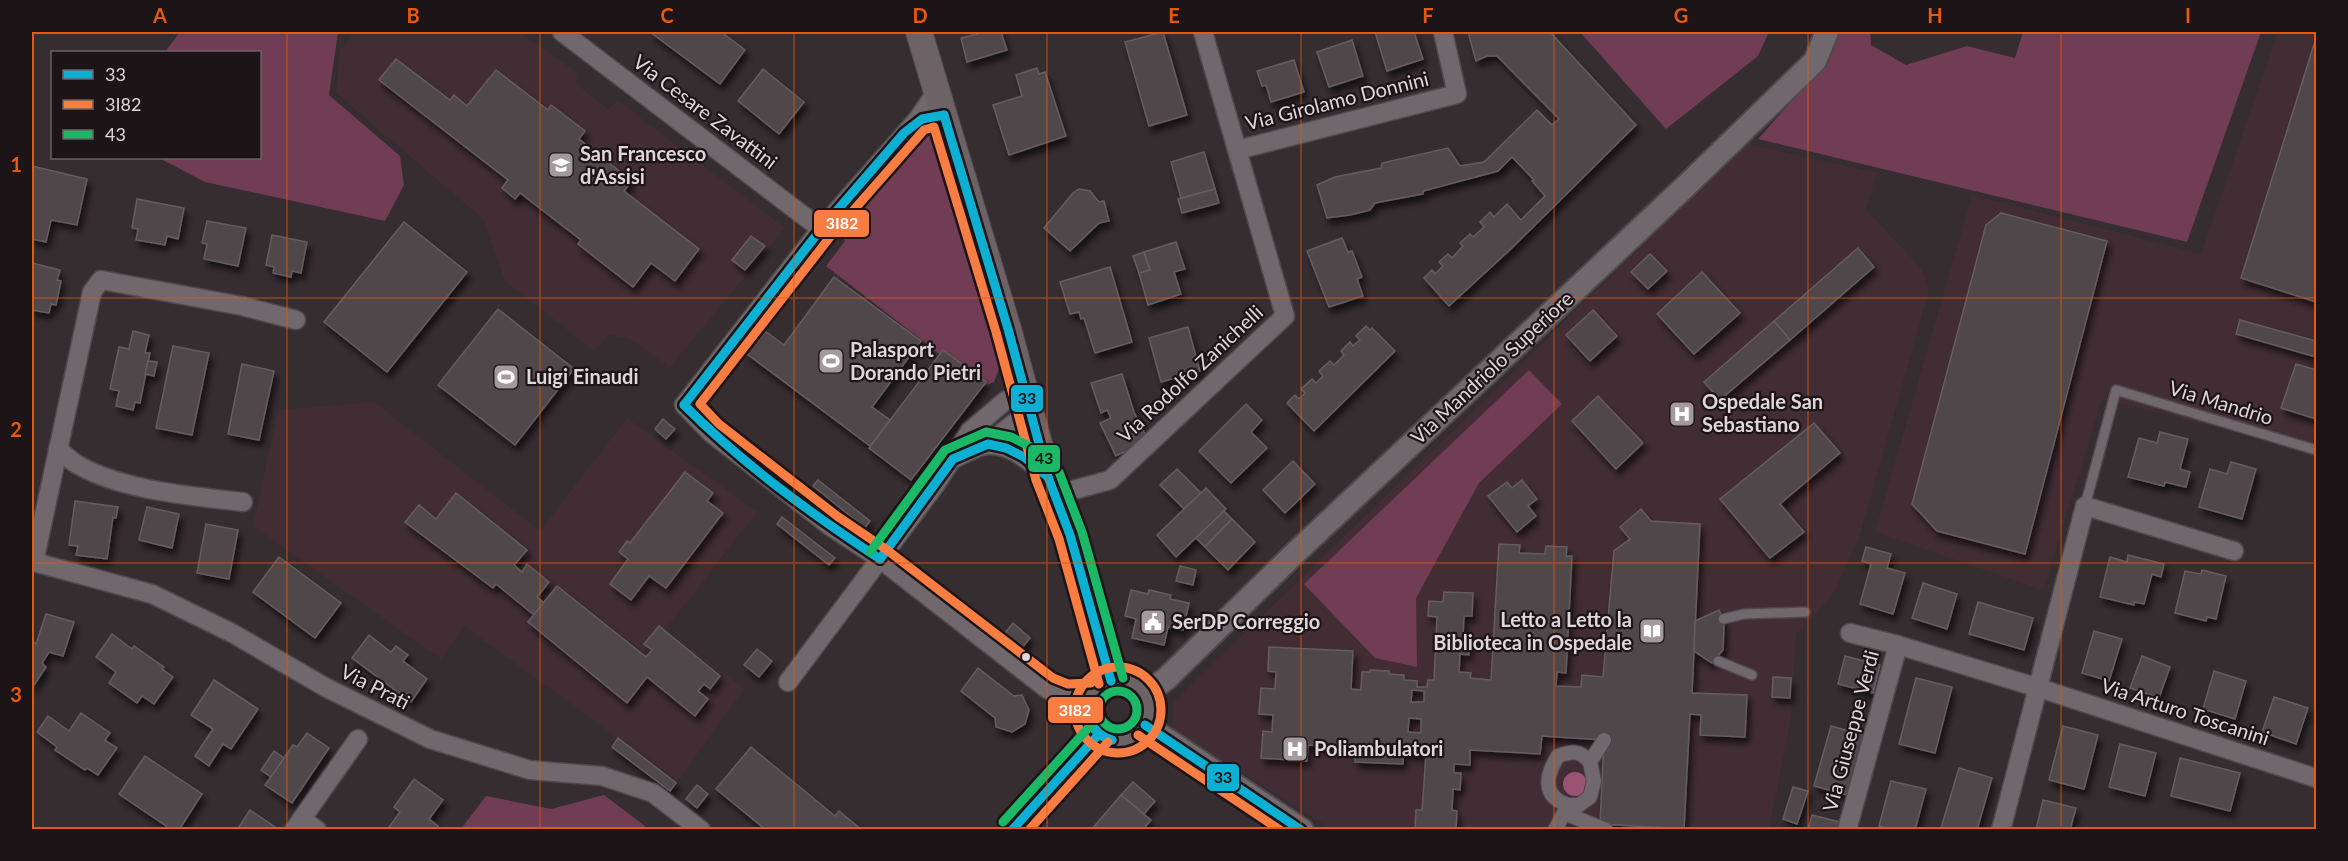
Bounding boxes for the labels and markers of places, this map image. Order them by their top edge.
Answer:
place label: San Francesco d'Assisi [580,141,706,188]
school or university icon: San Francesco d'Assisi [546,150,576,180]
place label: Palasport Dorando Pietri [850,337,981,384]
sports icon: Palasport Dorando Pietri [816,346,846,376]
sports icon: Luigi Einaudi [491,362,521,392]
place label: Luigi Einaudi [526,364,639,388]
place label: Ospedale San Sebastiano [1702,389,1823,436]
hospital icon: Ospedale San Sebastiano [1667,399,1697,429]
public building icon: SerDP Correggio [1138,607,1168,637]
place label: Letto a Letto la Biblioteca in Ospedale [1433,607,1632,654]
place label: SerDP Correggio [1172,609,1320,633]
library icon: Letto a Letto la Biblioteca in Ospedale [1637,616,1667,646]
unlabelled marker [1020,651,1032,663]
hospital icon: Poliambulatori [1280,734,1310,764]
place label: Poliambulatori [1314,736,1443,760]

